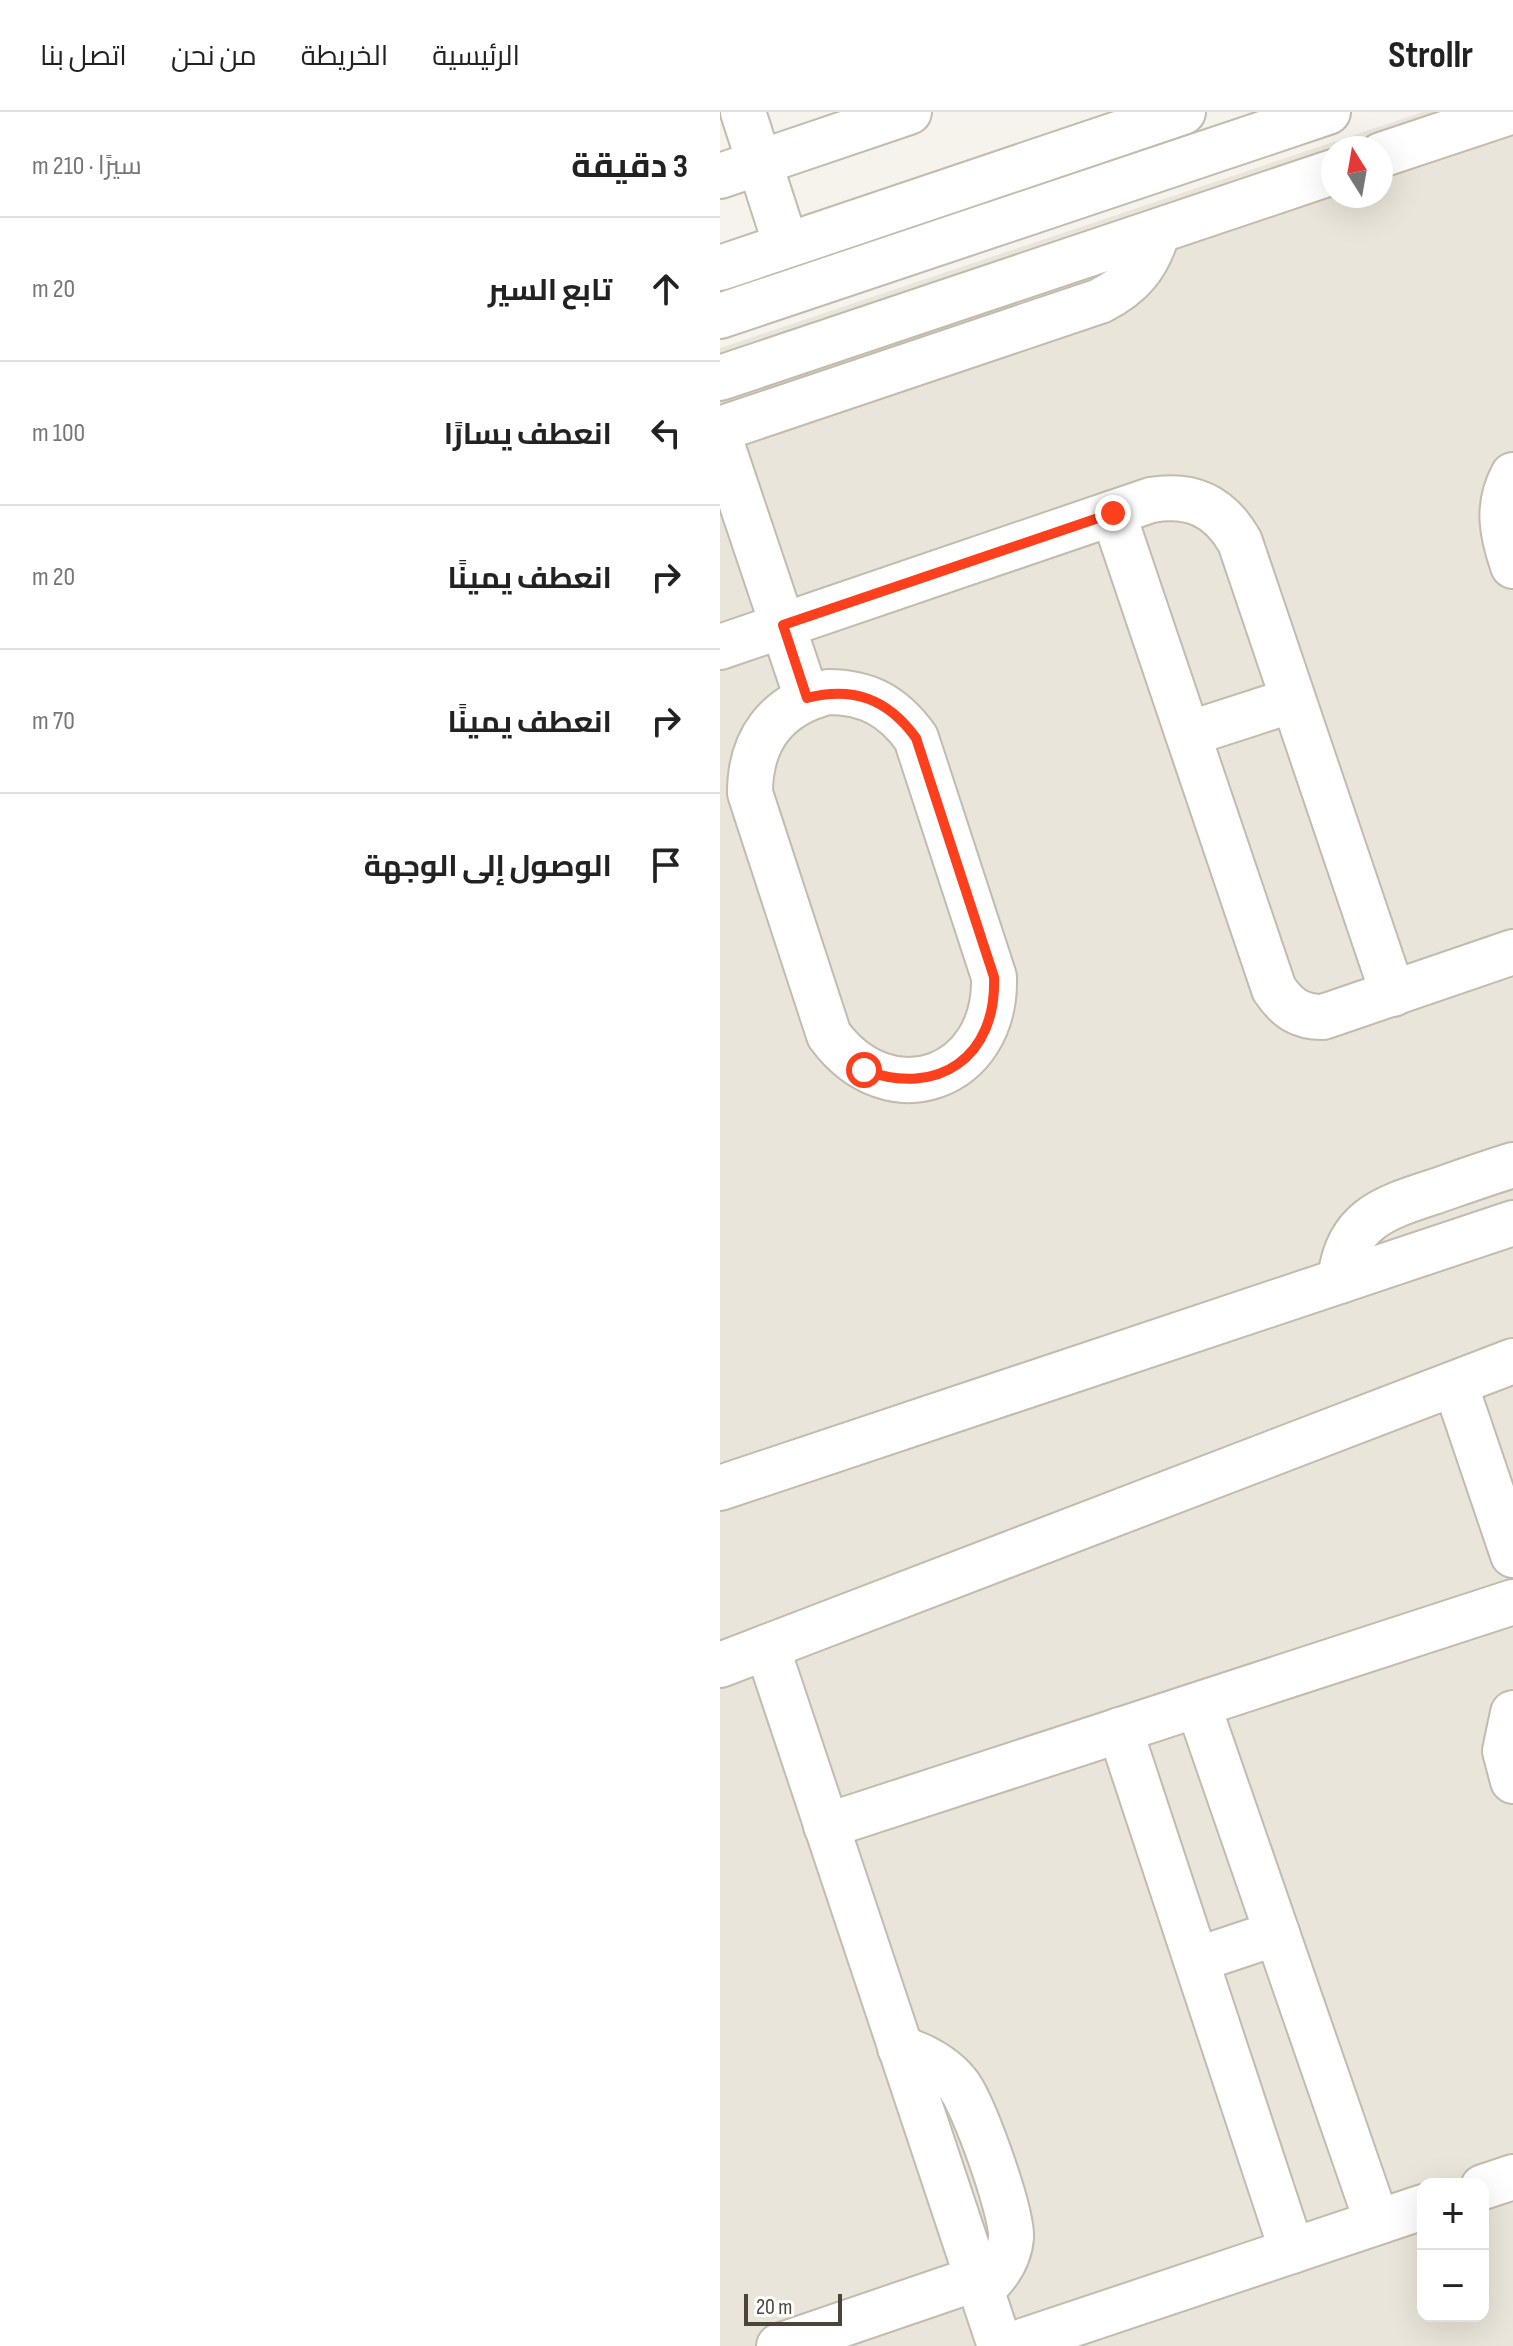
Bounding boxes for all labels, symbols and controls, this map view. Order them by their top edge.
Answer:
text: Strollr [1388,33,1473,78]
text: اتصل بنا [40,40,127,73]
text: من نحن [171,40,257,73]
text: الخريطة [301,40,388,73]
text: الرئيسية [432,40,520,73]
north arrow [1321,136,1393,208]
text: 3 دقيقة [571,146,688,187]
text: سيرًا · 210 m [32,151,142,182]
icon: ahead [644,267,688,311]
text: تابع السير [488,273,612,309]
text: 20 m [32,274,75,305]
icon: left [644,411,688,455]
text: انعطف يسارًا [444,417,612,453]
text: 100 m [32,418,85,449]
route end [1095,495,1131,531]
icon: right [644,555,688,599]
text: انعطف يمينًا [447,561,612,597]
text: 20 m [32,562,75,593]
icon: right [644,699,688,743]
text: انعطف يمينًا [447,705,612,741]
text: 70 m [32,706,75,737]
icon: arrive [644,843,688,887]
text: الوصول إلى الوجهة [364,849,612,885]
route start [846,1052,882,1088]
map controls [1417,2178,1489,2322]
button: + [1417,2178,1489,2250]
button: − [1417,2250,1489,2322]
scale bar [744,2290,842,2326]
text: 20 m [756,2294,793,2321]

